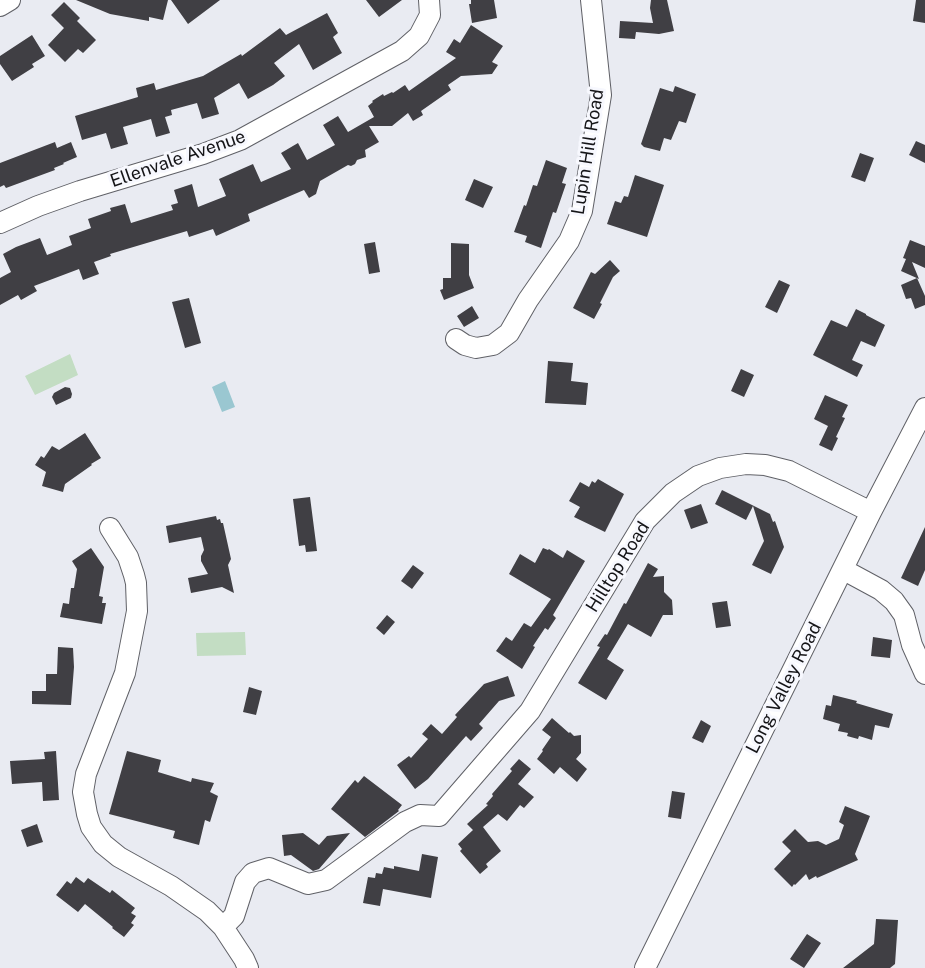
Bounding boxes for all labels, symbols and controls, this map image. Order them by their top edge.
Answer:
street label: Lupin Hill Road [567,88,609,216]
street label: Ellenvale Avenue [108,126,248,192]
street label: Hilltop Road [582,518,654,616]
street label: Long Valley Road [742,619,826,757]

